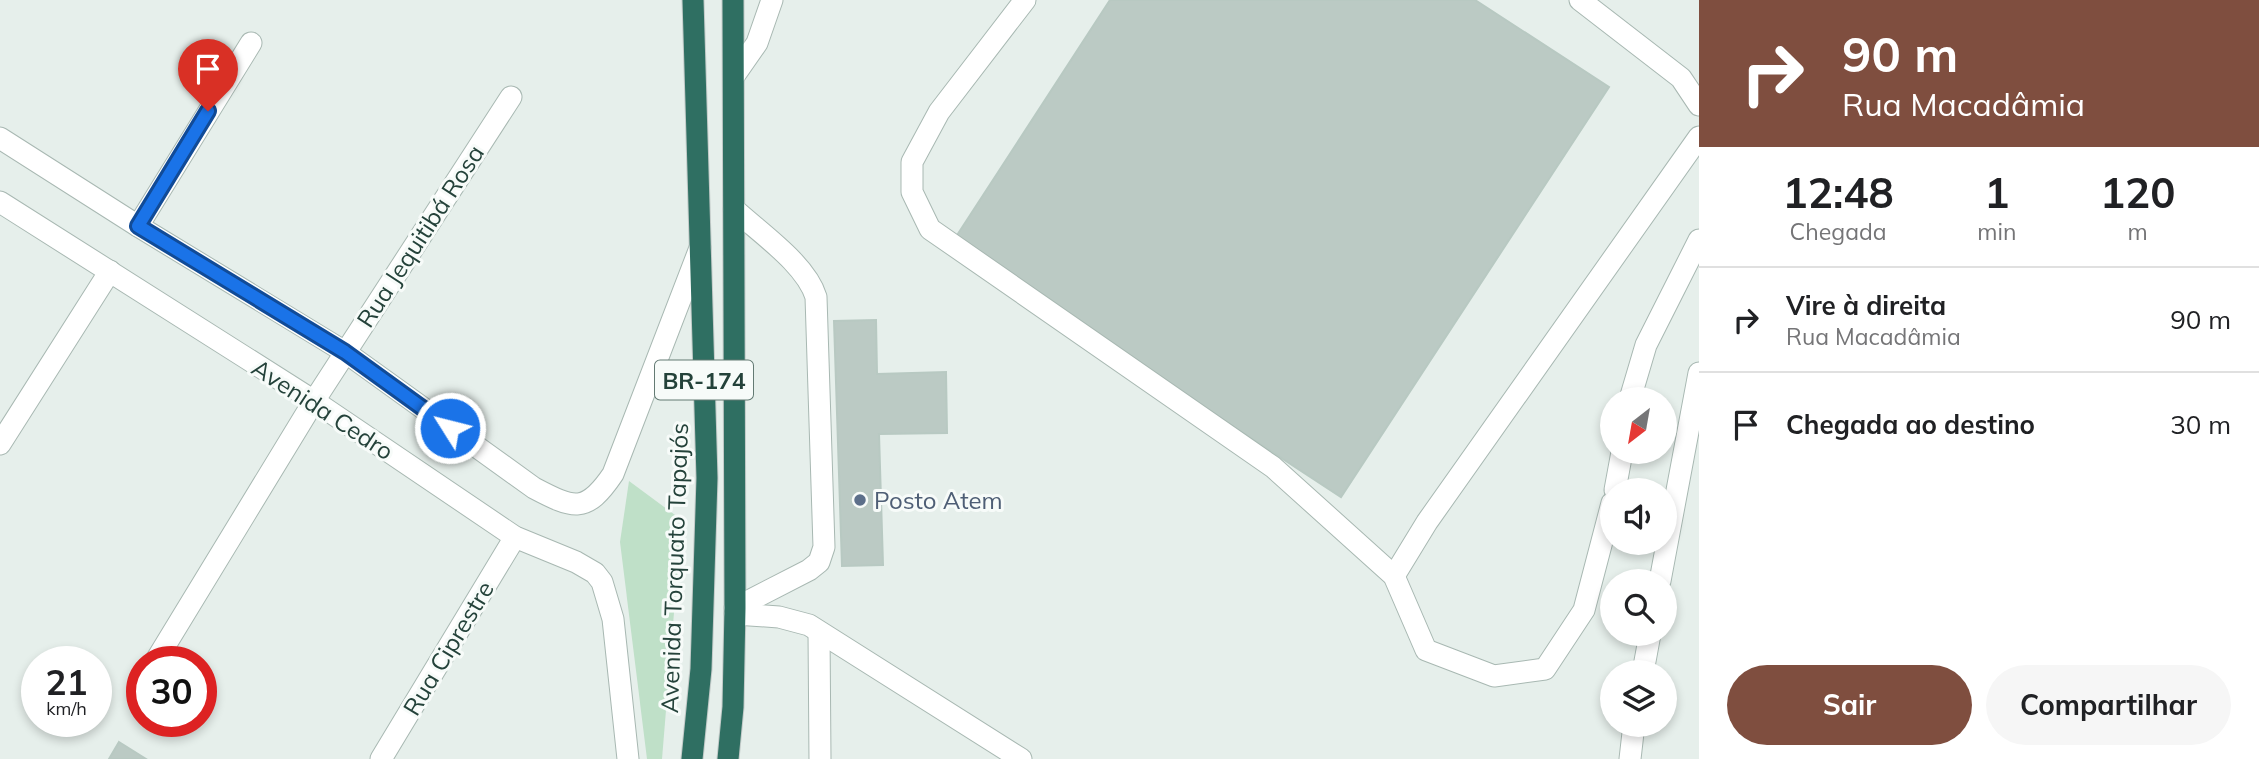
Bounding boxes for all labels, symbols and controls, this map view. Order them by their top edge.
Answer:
text: 90 m [1842,23,1958,84]
icon: right [1727,28,1818,119]
pin [178,39,238,111]
icon: arrive [189,50,227,88]
text: Rua Macadâmia [1842,84,2085,124]
street label: Rua Jequitibá Rosa [350,139,490,333]
text: 12:48 [1783,166,1894,219]
text: 1 [1984,166,2009,219]
text: 120 [2100,166,2175,219]
text: Chegada [1790,217,1887,246]
text: min [1977,217,2016,246]
text: m [2128,217,2148,246]
text: Vire à direita [1786,289,1946,322]
icon: right [1727,301,1765,339]
text: 90 m [2170,303,2231,336]
text: Rua Macadâmia [1786,322,1961,351]
street label: Avenida Cedro [247,352,399,466]
road number: BR-174 [655,360,753,400]
north arrow [1600,387,1676,464]
map controls [1600,387,1677,737]
position arrow [413,391,487,465]
icon: arrive [1727,406,1765,444]
text: Chegada ao destino [1786,408,2035,441]
text: 30 m [2170,408,2231,441]
street label: Avenida Torquato Tapajós [654,422,694,714]
button: sound [1600,478,1677,555]
place label: Posto Atem [874,485,1003,515]
marker: Posto Atem [852,492,868,508]
button: search [1600,569,1677,646]
street label: Rua Ciprestre [396,576,500,720]
speed limit sign: 30 [126,646,217,737]
text: 21 [45,660,88,704]
button: layers [1600,660,1677,737]
button: Sair [1727,665,1972,745]
button: Compartilhar [1986,665,2231,745]
text: km/h [46,697,87,720]

